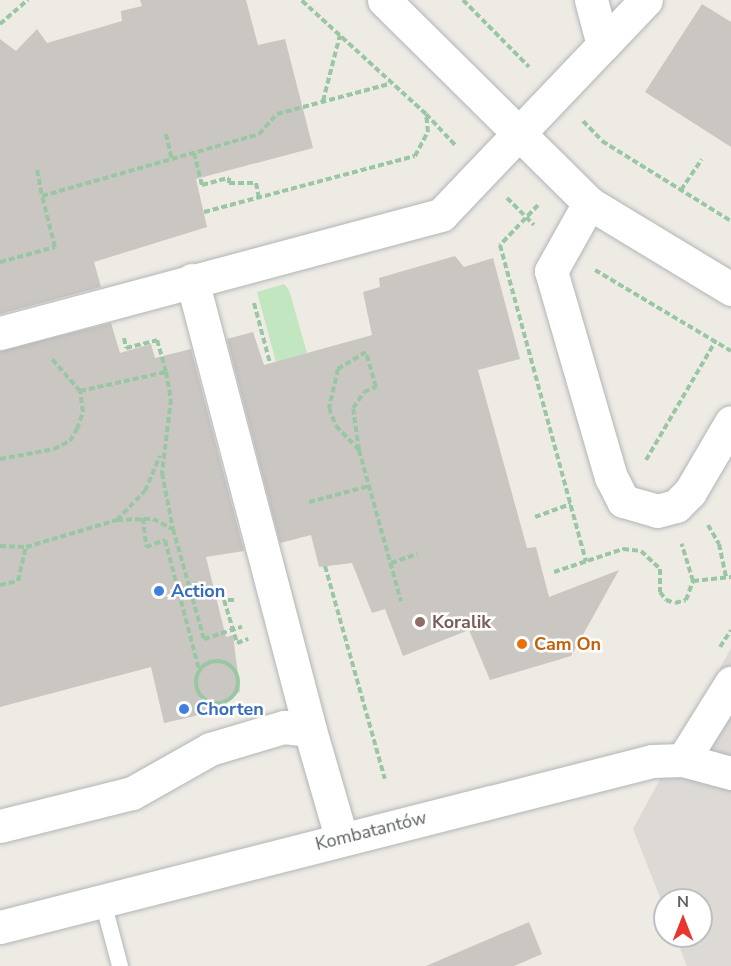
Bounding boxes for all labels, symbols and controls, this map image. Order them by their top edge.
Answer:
place label: Action [171,580,225,602]
marker: Action [152,584,166,598]
place label: Koralik [432,611,491,633]
marker: Koralik [413,615,427,629]
place label: Cam On [534,633,601,655]
marker: Cam On [515,637,529,651]
place label: Chorten [196,698,264,720]
marker: Chorten [177,702,191,716]
street label: Kombatantów [313,807,429,855]
north arrow [653,888,713,948]
text: N [677,891,689,913]

